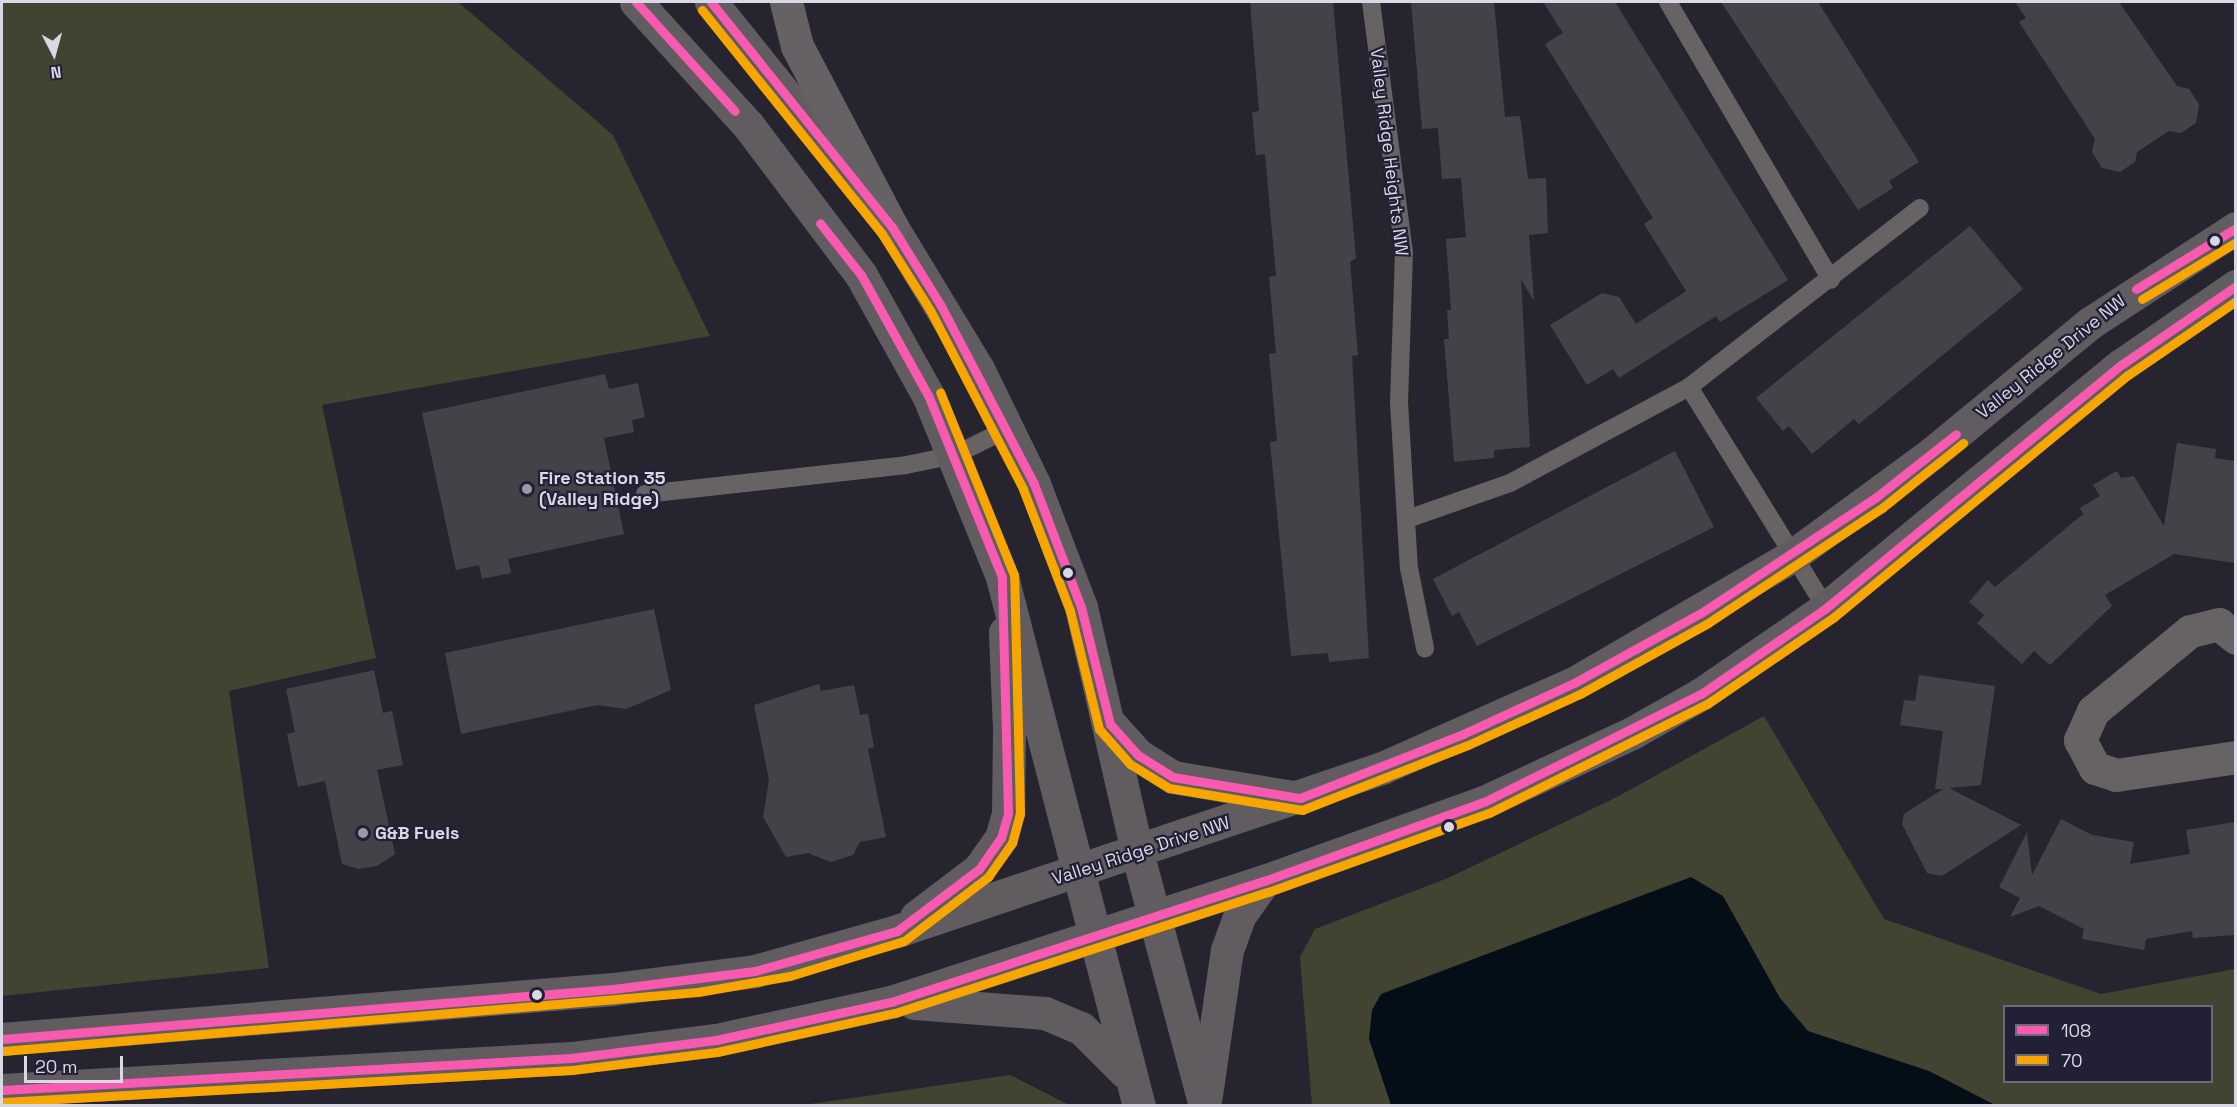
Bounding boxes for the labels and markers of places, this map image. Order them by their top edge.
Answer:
unlabelled marker [2209,235,2221,247]
place label: Fire Station 35 (Valley Ridge) [539,468,665,510]
marker: Fire Station 35 (Valley Ridge) [520,482,534,496]
unlabelled marker [1062,567,1074,579]
unlabelled marker [1443,821,1455,833]
place label: G&B Fuels [375,822,459,844]
marker: G&B Fuels [356,826,370,840]
unlabelled marker [531,989,543,1001]

